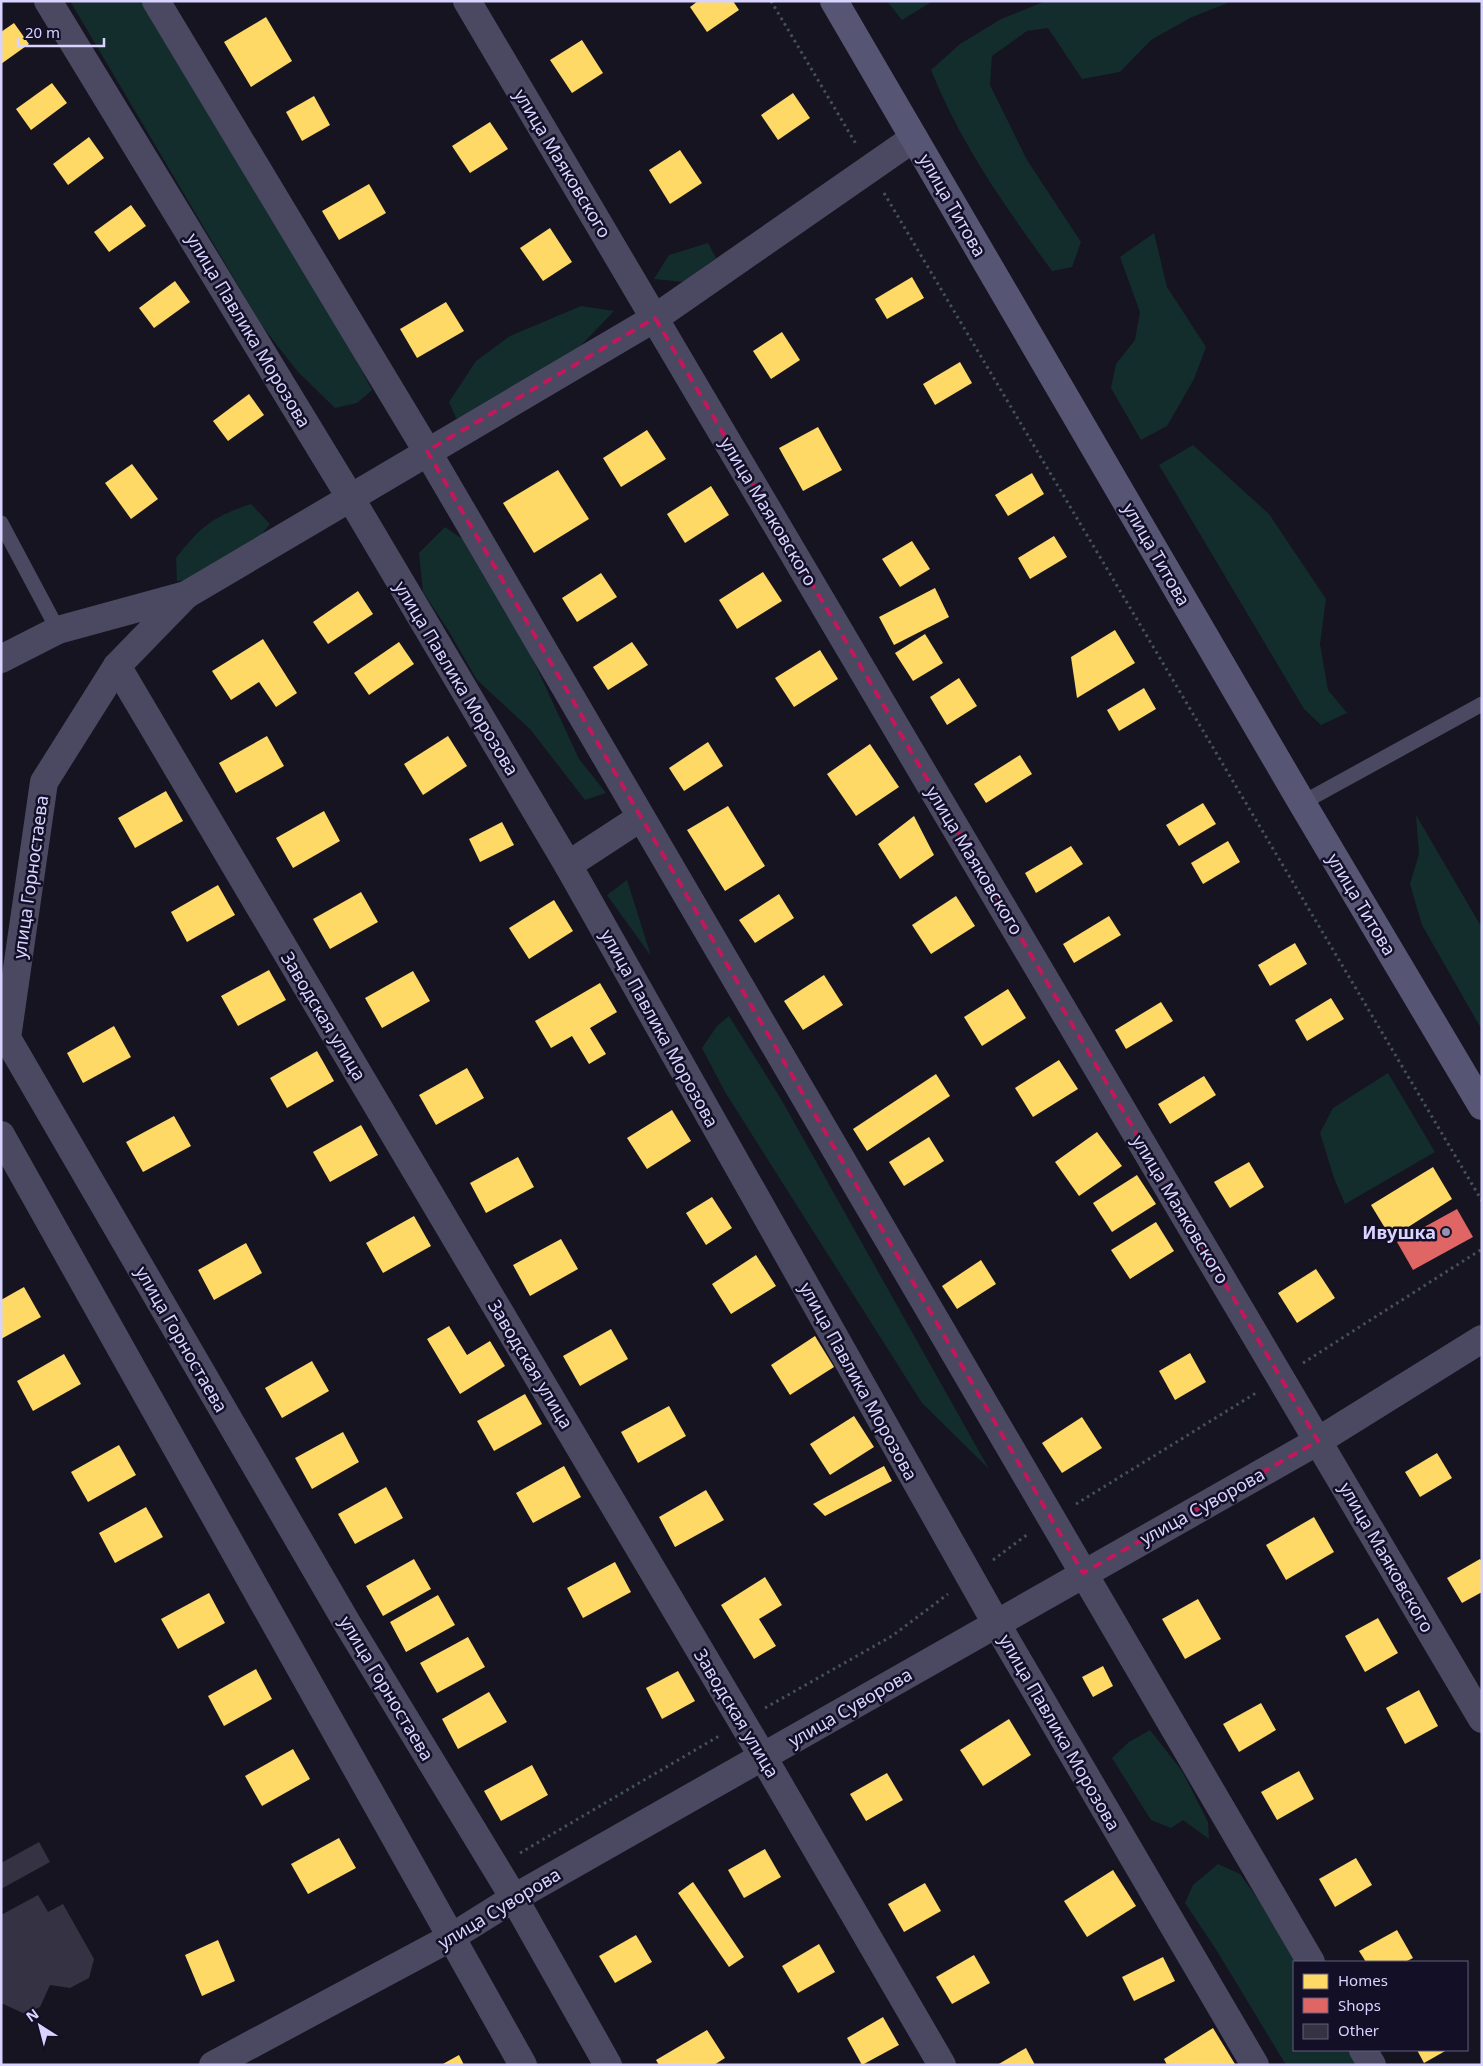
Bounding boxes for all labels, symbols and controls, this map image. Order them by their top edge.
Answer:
scale bar [18,15,104,47]
text: 20 m [25,22,60,42]
street label: улица Маяковского [509,84,617,242]
street label: улица Титова [914,149,992,261]
street label: улица Павлика Морозова [181,228,317,432]
street label: улица Маяковского [715,432,823,590]
street label: улица Титова [1118,498,1196,610]
street label: улица Павлика Морозова [389,576,525,780]
street label: улица Маяковского [921,781,1029,939]
street label: улица Горностаева [7,794,53,960]
street label: улица Титова [1322,848,1402,960]
street label: улица Павлика Морозова [595,925,725,1131]
street label: Заводская улица [276,947,372,1085]
street label: улица Маяковского [1127,1130,1235,1288]
place label: Ивушка [1362,1220,1436,1244]
marker: Ивушка [1440,1226,1452,1238]
street label: улица Горностаева [130,1262,234,1416]
street label: улица Павлика Морозова [794,1278,924,1484]
street label: Заводская улица [483,1295,579,1433]
street label: улица Суворова [1135,1462,1269,1550]
street label: улица Маяковского [1334,1478,1440,1636]
street label: улица Горностаева [334,1611,440,1765]
street label: улица Павлика Морозова [994,1629,1126,1835]
street label: Заводская улица [689,1644,785,1782]
street label: улица Суворова [784,1662,916,1752]
street label: улица Суворова [433,1862,565,1954]
legend [1293,1961,1468,2051]
text: Homes [1338,1970,1388,1990]
text: Shops [1338,1995,1381,2015]
north arrow [15,2001,65,2051]
text: N [22,2004,42,2026]
text: Other [1338,2020,1379,2040]

